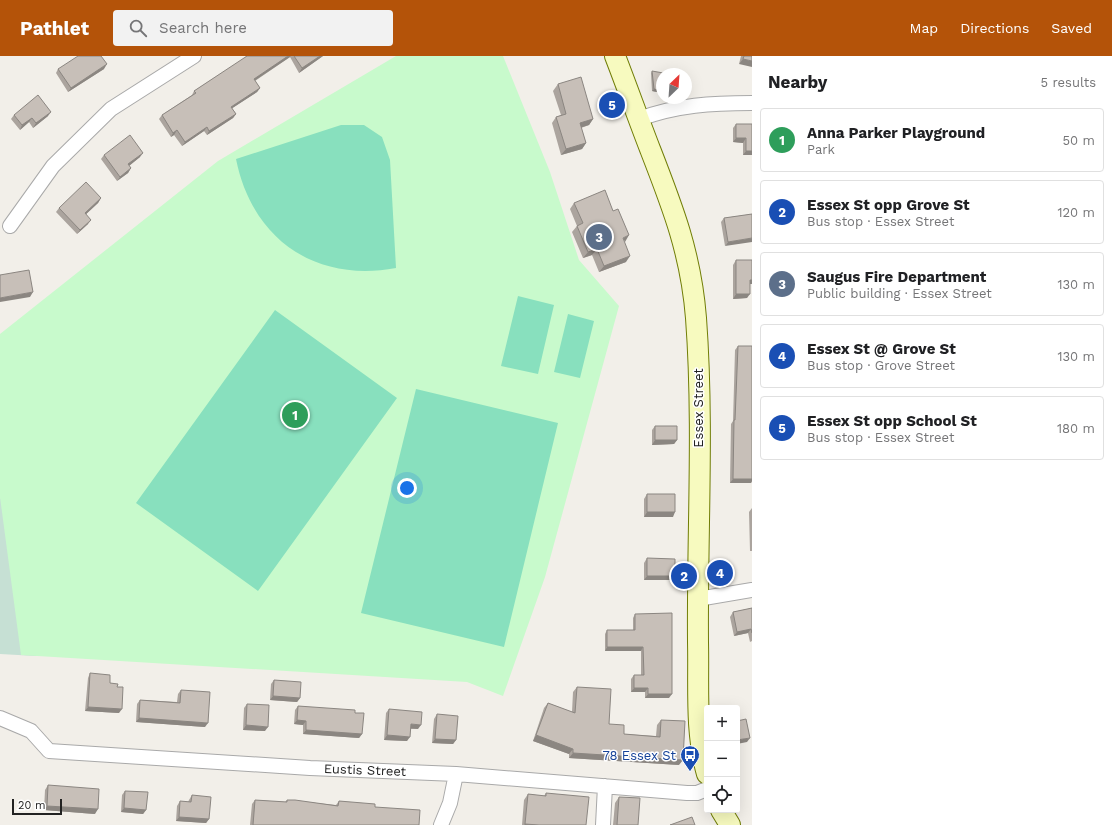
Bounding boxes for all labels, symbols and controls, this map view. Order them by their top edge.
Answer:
search box [113,10,393,46]
text: Pathlet [20,17,89,40]
icon: search [127,17,149,39]
text: Search here [159,19,247,37]
text: Map [910,20,938,36]
text: Directions [960,20,1029,36]
text: Saved [1051,20,1092,36]
north arrow [656,68,692,104]
text: Nearby [768,72,827,92]
text: 5 results [1041,75,1096,90]
pin: 5 [599,90,625,120]
text: Anna Parker Playground [807,124,985,142]
text: 1 [779,133,785,148]
text: 50 m [1063,133,1095,148]
text: Park [807,142,835,157]
text: Essex St opp Grove St [807,196,970,214]
text: 2 [778,205,786,220]
text: 120 m [1057,205,1095,220]
text: Bus stop · Essex Street [807,214,954,229]
pin: 3 [586,222,612,252]
text: Saugus Fire Department [807,268,986,286]
text: 3 [778,277,786,292]
text: 130 m [1057,277,1095,292]
text: Public building · Essex Street [807,286,992,301]
text: Essex St @ Grove St [807,340,956,358]
text: 4 [778,349,786,364]
text: 130 m [1057,349,1095,364]
text: Bus stop · Grove Street [807,358,955,373]
street label: Essex Street [691,368,706,448]
pin: 1 [282,400,308,430]
text: Essex St opp School St [807,412,977,430]
text: 5 [778,421,786,436]
text: 180 m [1057,421,1095,436]
text: Bus stop · Essex Street [807,430,954,445]
your location [397,478,417,498]
pin: 4 [707,558,733,588]
pin: 2 [671,561,697,591]
map controls [704,705,740,813]
button: + [704,705,740,741]
button: − [704,741,740,777]
bus stop icon: 78 Essex St [679,744,701,772]
place label: 78 Essex St [602,748,677,763]
street label: Eustis Street [324,761,407,779]
button: locate [704,777,740,813]
scale bar [12,797,62,816]
text: 20 m [18,799,46,812]

